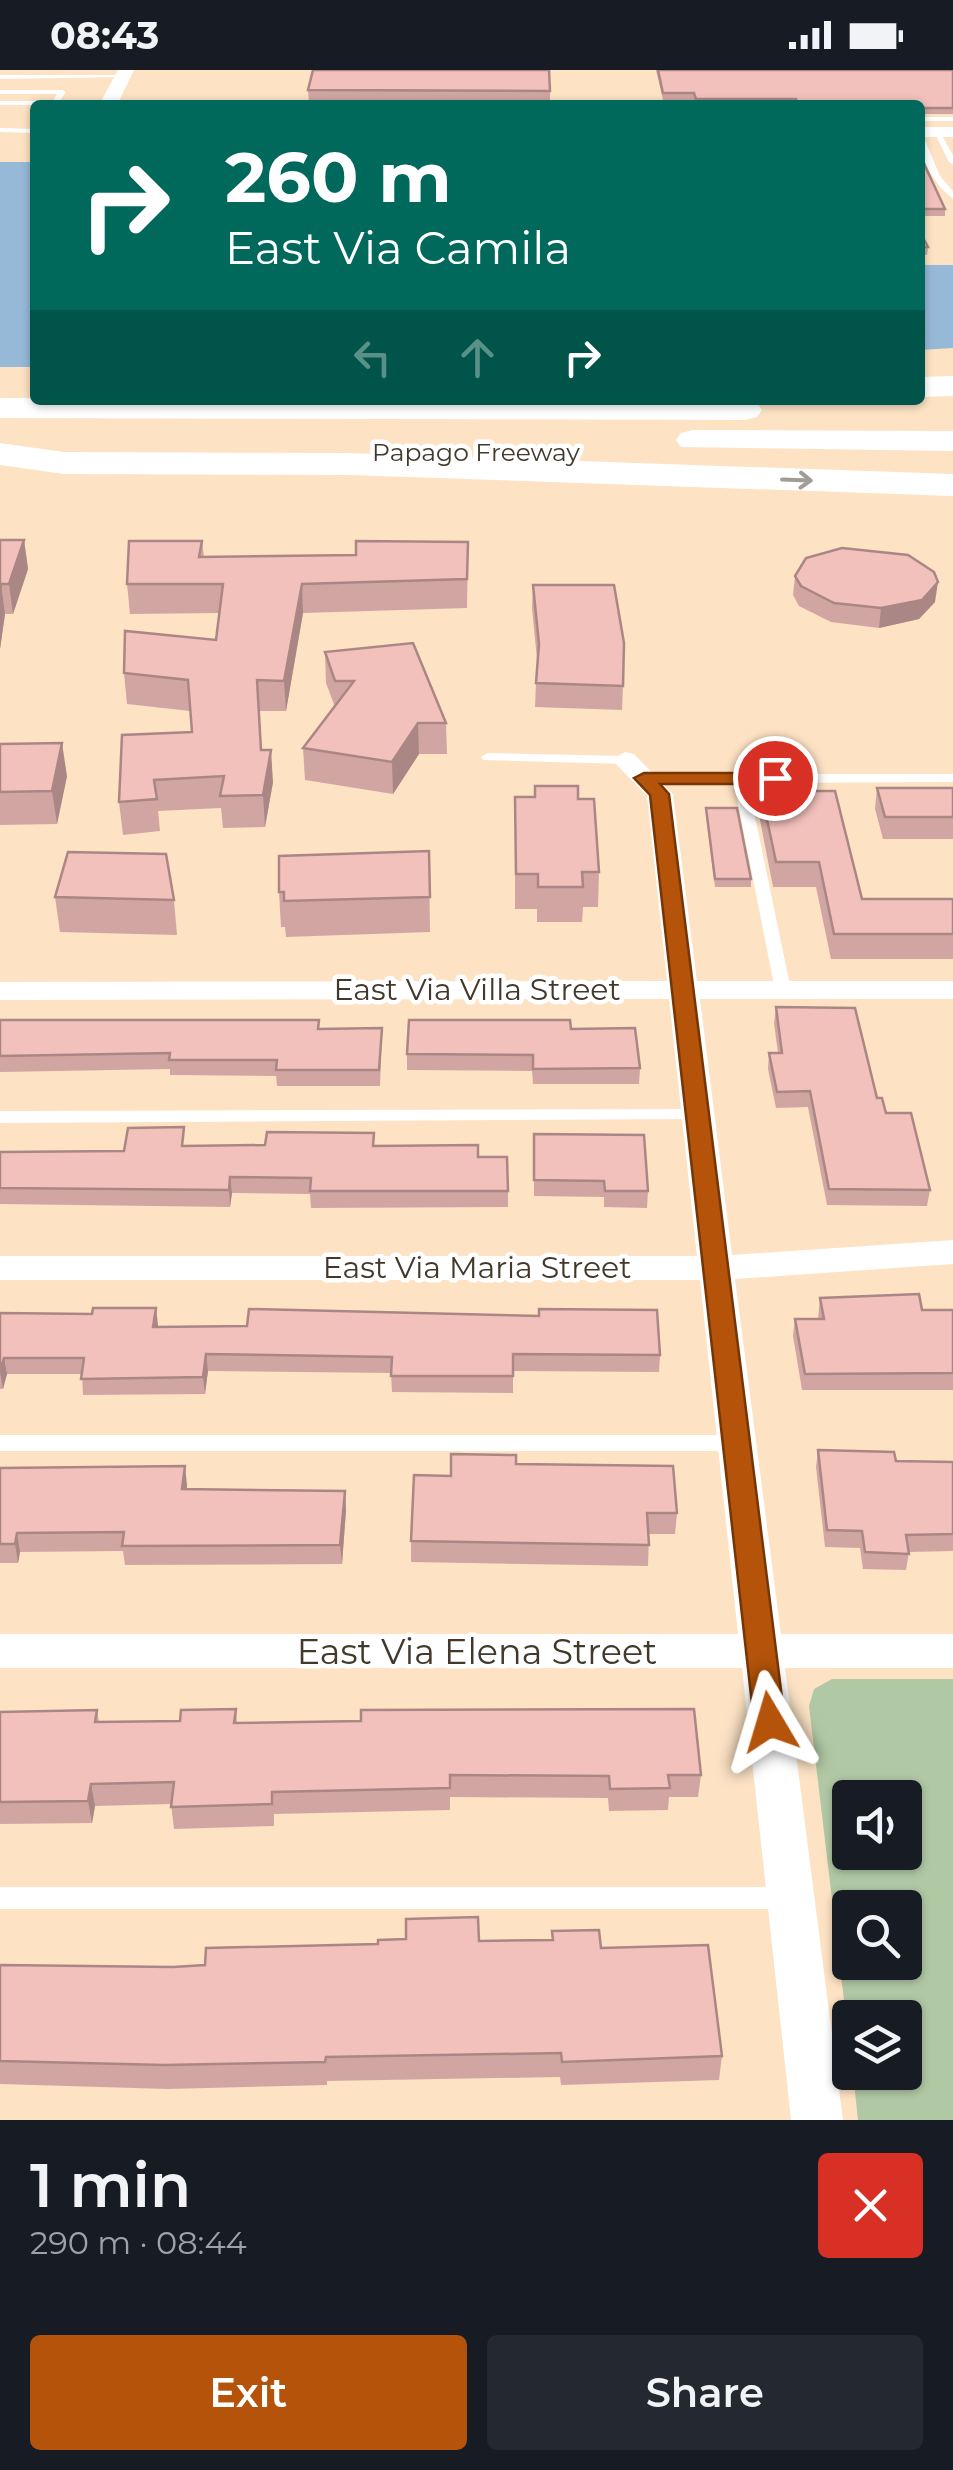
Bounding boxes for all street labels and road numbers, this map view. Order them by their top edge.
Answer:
street label: Papago Freeway [372,437,580,467]
street label: East Via Villa Street [333,971,621,1008]
street label: East Via Maria Street [323,1249,631,1286]
street label: East Via Elena Street [297,1630,657,1673]

